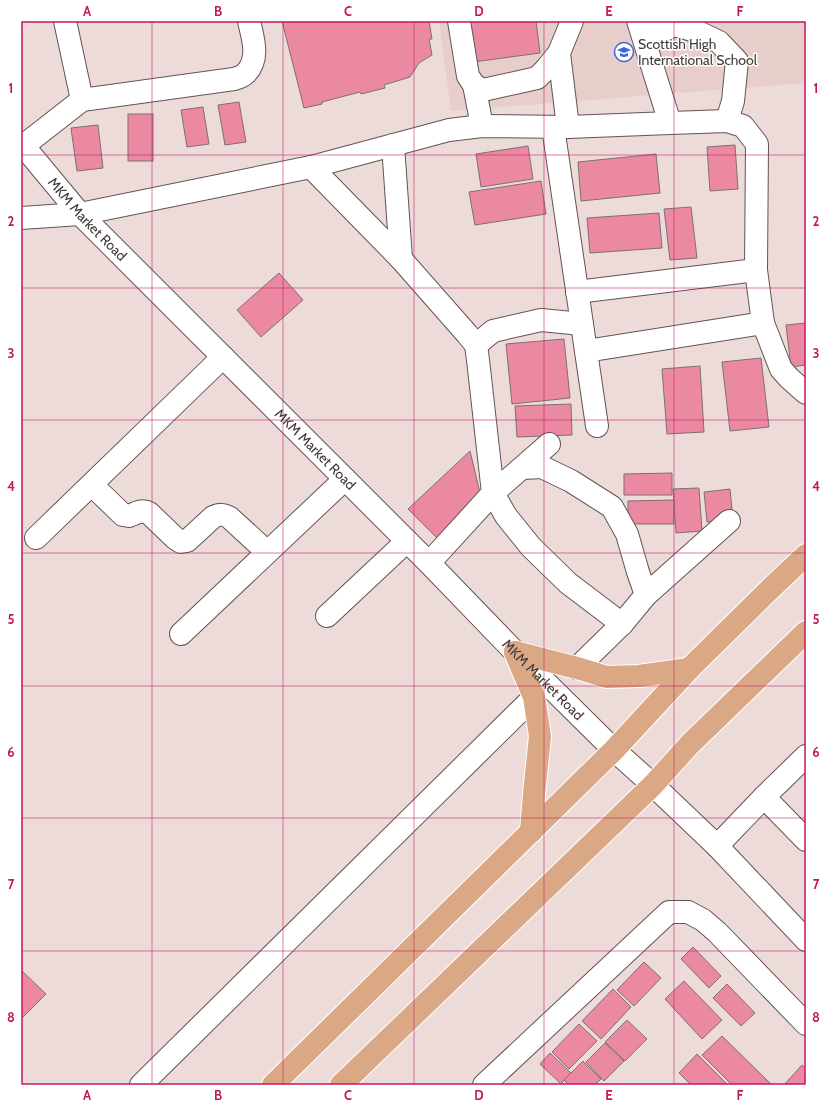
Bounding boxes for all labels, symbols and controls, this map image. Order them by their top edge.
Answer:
text: A [83,3,92,19]
text: B [214,3,222,19]
text: C [344,3,352,19]
text: D [474,3,484,19]
text: E [605,3,613,19]
text: F [737,3,744,19]
place label: Scottish High International School [638,35,758,69]
school or university icon: Scottish High International School [613,41,635,63]
text: 1 [9,80,13,96]
text: 1 [814,80,818,96]
street label: MKM Market Road [44,174,131,265]
text: 2 [8,213,15,229]
text: 2 [813,213,820,229]
text: 3 [7,345,15,361]
text: 3 [812,345,820,361]
street label: MKM Market Road [271,405,360,494]
text: 4 [7,478,15,494]
text: 4 [812,478,820,494]
text: 5 [8,611,15,627]
text: 5 [813,611,820,627]
street label: MKM Market Road [498,635,588,724]
text: 6 [7,744,15,760]
text: 6 [812,744,820,760]
text: 7 [8,876,15,892]
text: 7 [813,876,820,892]
text: 8 [7,1009,15,1025]
text: 8 [812,1009,820,1025]
text: A [83,1087,92,1103]
text: B [214,1087,222,1103]
text: C [344,1087,352,1103]
text: D [474,1087,484,1103]
text: E [605,1087,613,1103]
text: F [737,1087,744,1103]

